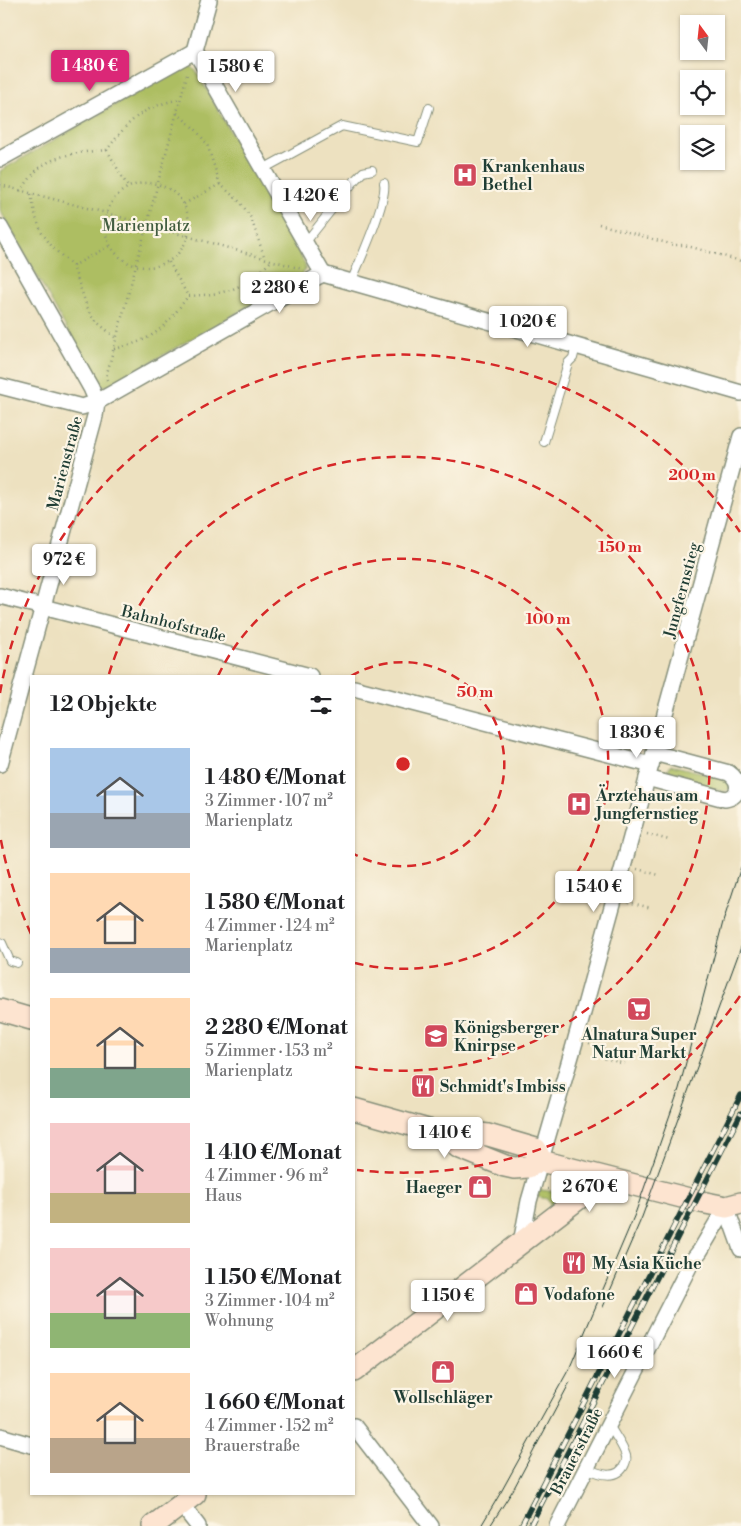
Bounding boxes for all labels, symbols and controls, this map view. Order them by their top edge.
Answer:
north arrow [680,15,725,60]
map controls [680,15,725,170]
pin: 1 480 € [44,49,136,92]
pin: 1 580 € [190,51,282,93]
text: 1 480 € [62,56,118,76]
text: 1 580 € [209,57,263,77]
button: locate [680,70,725,115]
button: layers [680,125,725,170]
place label: Krankenhaus Bethel [482,157,585,195]
hospital icon: Krankenhaus Bethel [452,162,478,188]
pin: 1 420 € [265,180,357,222]
text: 1 420 € [283,186,339,206]
park label: Marienplatz [102,216,190,236]
pin: 2 280 € [234,272,326,314]
text: 2 280 € [251,278,309,298]
pin: 1 020 € [482,306,574,348]
text: 1 020 € [500,312,556,332]
street label: Marienstraße [43,414,87,513]
text: 200 m [668,466,716,485]
text: 150 m [598,538,642,557]
street label: Jungfernstieg [659,539,705,641]
pin: 972 € [29,544,99,586]
text: 972 € [43,550,85,570]
street label: Bahnhofstraße [118,601,228,647]
text: 100 m [526,610,571,629]
text: 50 m [457,683,493,702]
icon: filters [307,691,335,719]
text: 12 Objekte [50,692,157,718]
pin: 1 830 € [591,716,683,759]
text: 1 830 € [610,723,664,743]
centre of rings [394,755,412,773]
text: 1 480 €/Monat [205,765,346,791]
icon: home [90,768,150,828]
place label: Ärztehaus am Jungfernstieg [594,784,699,824]
text: 3 Zimmer · 107 m² [205,791,333,811]
hospital icon: Ärztehaus am Jungfernstieg [566,791,592,817]
text: Marienplatz [205,811,293,831]
pin: 1 540 € [548,870,640,913]
text: 1 540 € [566,877,622,897]
text: 1 580 €/Monat [205,890,345,916]
icon: home [90,893,150,953]
text: 4 Zimmer · 124 m² [205,916,335,936]
text: Marienplatz [205,936,293,956]
supermarket icon: Alnatura Super Natur Markt [626,996,652,1022]
text: 2 280 €/Monat [205,1015,348,1041]
icon: home [90,1018,150,1078]
place label: Königsberger Knirpse [454,1018,559,1056]
school or university icon: Königsberger Knirpse [423,1023,449,1049]
place label: Alnatura Super Natur Markt [580,1025,697,1063]
text: 5 Zimmer · 153 m² [205,1041,333,1061]
text: Marienplatz [205,1061,293,1081]
restaurant icon: Schmidt's Imbiss [410,1073,436,1099]
place label: Schmidt's Imbiss [440,1077,566,1097]
pin: 1 410 € [399,1116,491,1159]
text: 1 410 € [419,1123,471,1143]
text: 1 410 €/Monat [205,1140,341,1166]
icon: home [90,1143,150,1203]
text: 4 Zimmer · 96 m² [205,1166,328,1186]
pin: 2 670 € [544,1170,636,1213]
shop icon: Haeger [467,1174,493,1200]
text: 2 670 € [562,1177,618,1197]
place label: Haeger [406,1178,462,1198]
text: Haus [205,1186,242,1206]
restaurant icon: My Asia Küche [561,1250,587,1276]
place label: My Asia Küche [592,1254,702,1274]
text: 1 150 €/Monat [205,1265,341,1291]
icon: home [90,1268,150,1328]
pin: 1 150 € [402,1280,494,1322]
shop icon: Vodafone [513,1281,539,1307]
place label: Vodafone [543,1285,615,1305]
text: 1 150 € [422,1286,474,1306]
text: 3 Zimmer · 104 m² [205,1291,335,1311]
text: Wohnung [205,1311,273,1331]
pin: 1 660 € [569,1336,661,1379]
text: 1 660 € [587,1343,643,1363]
shop icon: Wollschläger [430,1359,456,1385]
place label: Wollschläger [392,1388,493,1408]
text: 1 660 €/Monat [205,1390,345,1416]
icon: home [90,1393,150,1453]
street label: Brauerstraße [546,1405,607,1499]
text: 4 Zimmer · 152 m² [205,1416,334,1436]
text: Brauerstraße [205,1436,300,1456]

